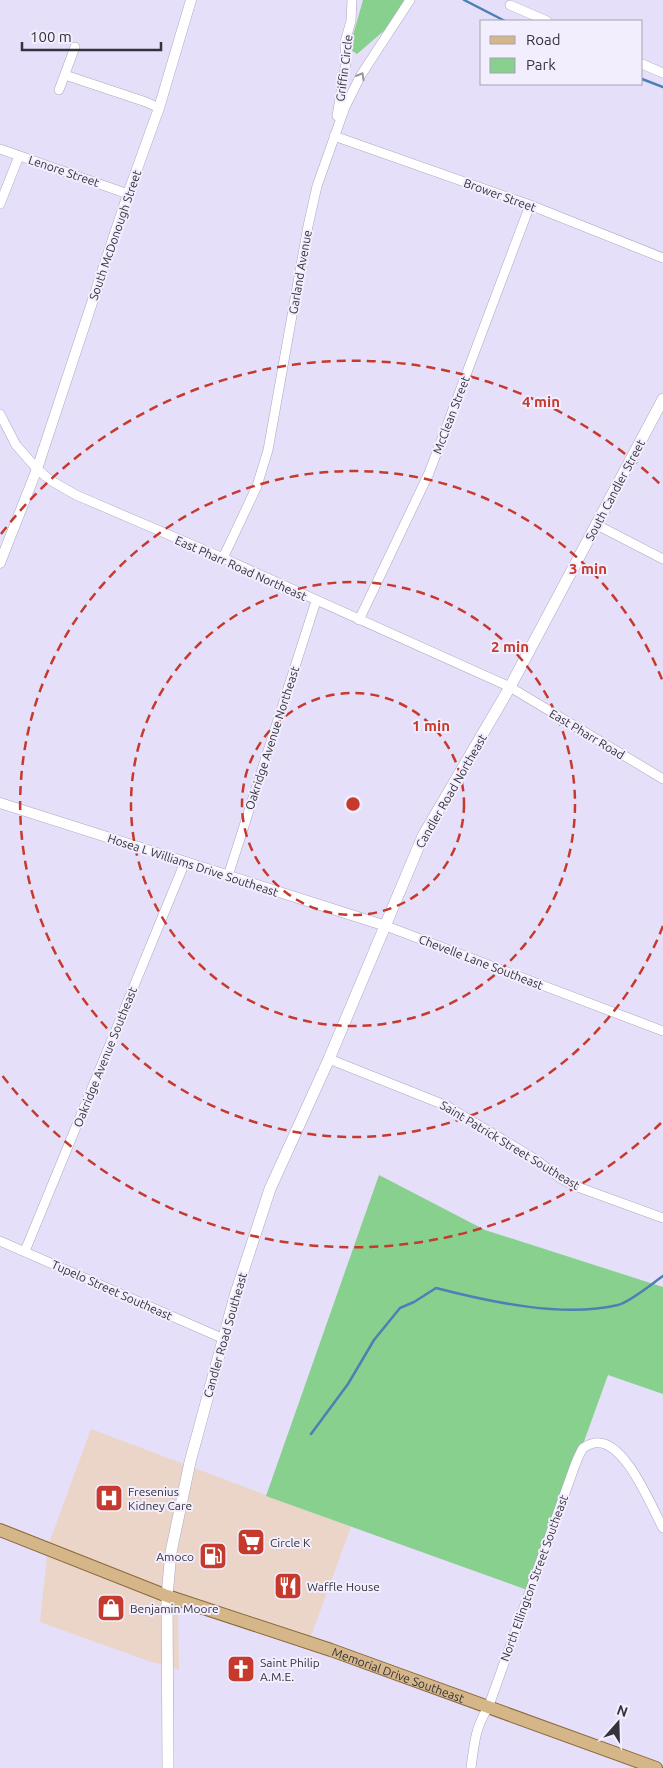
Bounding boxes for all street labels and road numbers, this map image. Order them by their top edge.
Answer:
street label: Griffin Circle [333,34,355,102]
street label: Lenore Street [27,153,101,189]
street label: South McDonough Street [87,168,143,302]
street label: Brower Street [462,176,538,214]
street label: Garland Avenue [286,229,314,315]
street label: McClean Street [430,374,472,456]
street label: South Candler Street [583,437,647,543]
street label: East Pharr Road Northeast [173,533,309,603]
street label: Oakridge Avenue Northeast [243,664,301,811]
street label: East Pharr Road [547,706,627,762]
street label: Candler Road Northeast [413,732,489,850]
street label: Hosea L Williams Drive Southeast [106,831,280,899]
street label: Chevelle Lane Southeast [417,932,545,992]
street label: Oakridge Avenue Southeast [71,985,139,1129]
street label: Saint Patrick Street Southeast [438,1098,582,1192]
street label: Tupelo Street Southeast [50,1258,174,1323]
street label: Candler Road Southeast [201,1271,249,1399]
street label: North Ellington Street Southeast [498,1493,570,1663]
street label: Memorial Drive Southeast [331,1645,467,1705]

